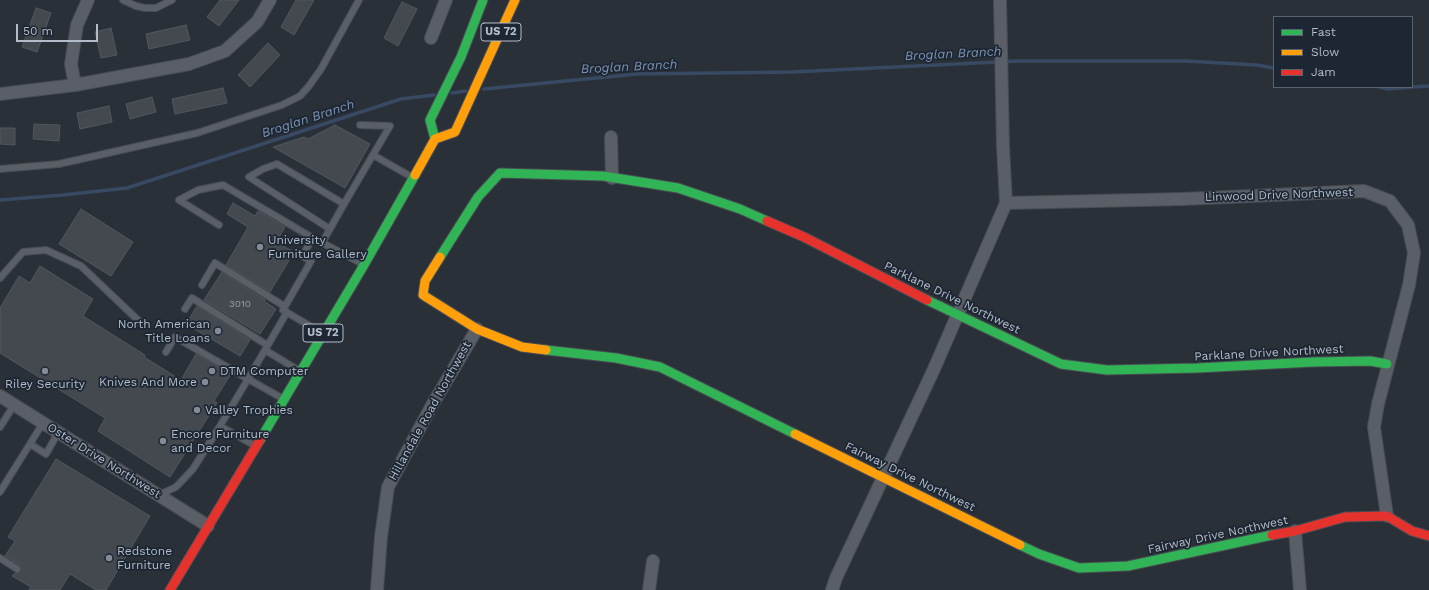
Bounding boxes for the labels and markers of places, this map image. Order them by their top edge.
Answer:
place label: University Furniture Gallery [268,233,367,261]
marker: University Furniture Gallery [255,242,265,252]
place label: North American Title Loans [118,317,210,345]
marker: North American Title Loans [213,326,223,336]
place label: DTM Computer [220,364,309,378]
marker: Riley Security [40,366,50,376]
marker: DTM Computer [207,366,217,376]
place label: Knives And More [99,375,197,389]
place label: Riley Security [5,377,85,391]
marker: Knives And More [200,377,210,387]
place label: Valley Trophies [205,403,293,417]
marker: Valley Trophies [192,405,202,415]
place label: Encore Furniture and Decor [171,427,270,455]
marker: Encore Furniture and Decor [158,436,168,446]
place label: Redstone Furniture [117,544,172,572]
marker: Redstone Furniture [104,553,114,563]

